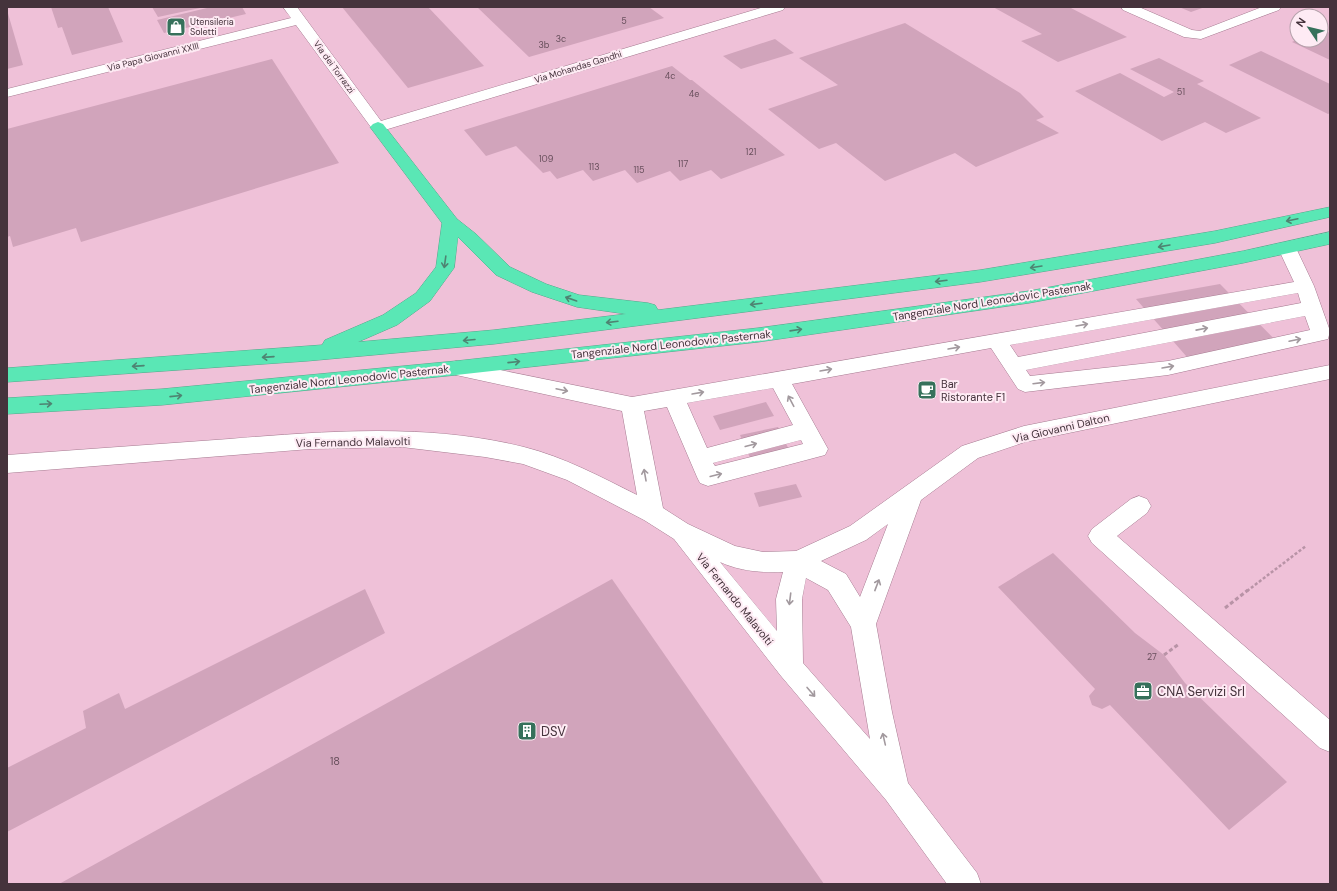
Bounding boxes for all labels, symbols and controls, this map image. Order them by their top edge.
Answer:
north arrow [1289,8,1329,48]
house number: 5 [621,15,627,27]
text: N [1293,15,1309,30]
shop icon: Utensileria Soletti [165,16,187,38]
place label: Utensileria Soletti [190,16,234,38]
house number: 3c [556,33,566,45]
street label: Via dei Torrazzi [311,38,357,96]
house number: 3b [539,39,550,51]
street label: Via Papa Giovanni XXIII [106,40,200,74]
street label: Via Mohandas Gandhi [533,48,623,86]
house number: 4c [665,70,675,82]
house number: 51 [1177,86,1185,98]
house number: 4e [689,88,699,100]
house number: 121 [746,146,757,158]
house number: 109 [539,153,554,165]
house number: 117 [678,158,688,170]
house number: 113 [589,161,599,173]
house number: 115 [633,164,645,176]
one-way arrow [1286,217,1299,225]
one-way arrow [1158,242,1171,250]
one-way arrow [441,255,449,268]
one-way arrow [1030,263,1043,271]
one-way arrow [935,277,948,285]
street label: Tangenziale Nord Leonodovic Pasternak [892,278,1093,324]
one-way arrow [565,294,577,302]
one-way arrow [750,300,763,308]
one-way arrow [606,318,619,326]
one-way arrow [1075,321,1088,329]
one-way arrow [1195,325,1208,333]
street label: Tangenziale Nord Leonodovic Pasternak [570,326,772,361]
one-way arrow [789,326,802,334]
one-way arrow [1288,335,1301,343]
one-way arrow [463,336,476,343]
one-way arrow [947,344,960,352]
one-way arrow [262,353,275,360]
one-way arrow [507,358,520,366]
street label: Tangenziale Nord Leonodovic Pasternak [248,361,450,396]
one-way arrow [132,362,145,369]
one-way arrow [1161,363,1174,371]
one-way arrow [819,366,832,374]
place label: Bar Ristorante F1 [941,377,1005,404]
cafe icon: Bar Ristorante F1 [916,379,938,401]
one-way arrow [1032,379,1045,386]
one-way arrow [556,387,569,395]
one-way arrow [691,389,704,397]
one-way arrow [169,392,182,400]
one-way arrow [786,396,794,408]
one-way arrow [39,400,52,407]
street label: Via Giovanni Dalton [1011,410,1111,446]
street label: Via Fernando Malavolti [296,434,410,450]
one-way arrow [744,441,757,448]
one-way arrow [641,468,649,481]
one-way arrow [709,470,722,478]
street label: Via Fernando Malavolti [693,550,777,648]
one-way arrow [873,579,881,591]
one-way arrow [786,592,794,605]
house number: 27 [1147,651,1157,663]
office icon: CNA Servizi Srl [1132,680,1154,702]
place label: CNA Servizi Srl [1157,683,1245,700]
one-way arrow [807,686,816,697]
building icon: DSV [516,720,538,742]
place label: DSV [541,723,566,740]
one-way arrow [879,732,887,745]
house number: 18 [330,754,340,768]

